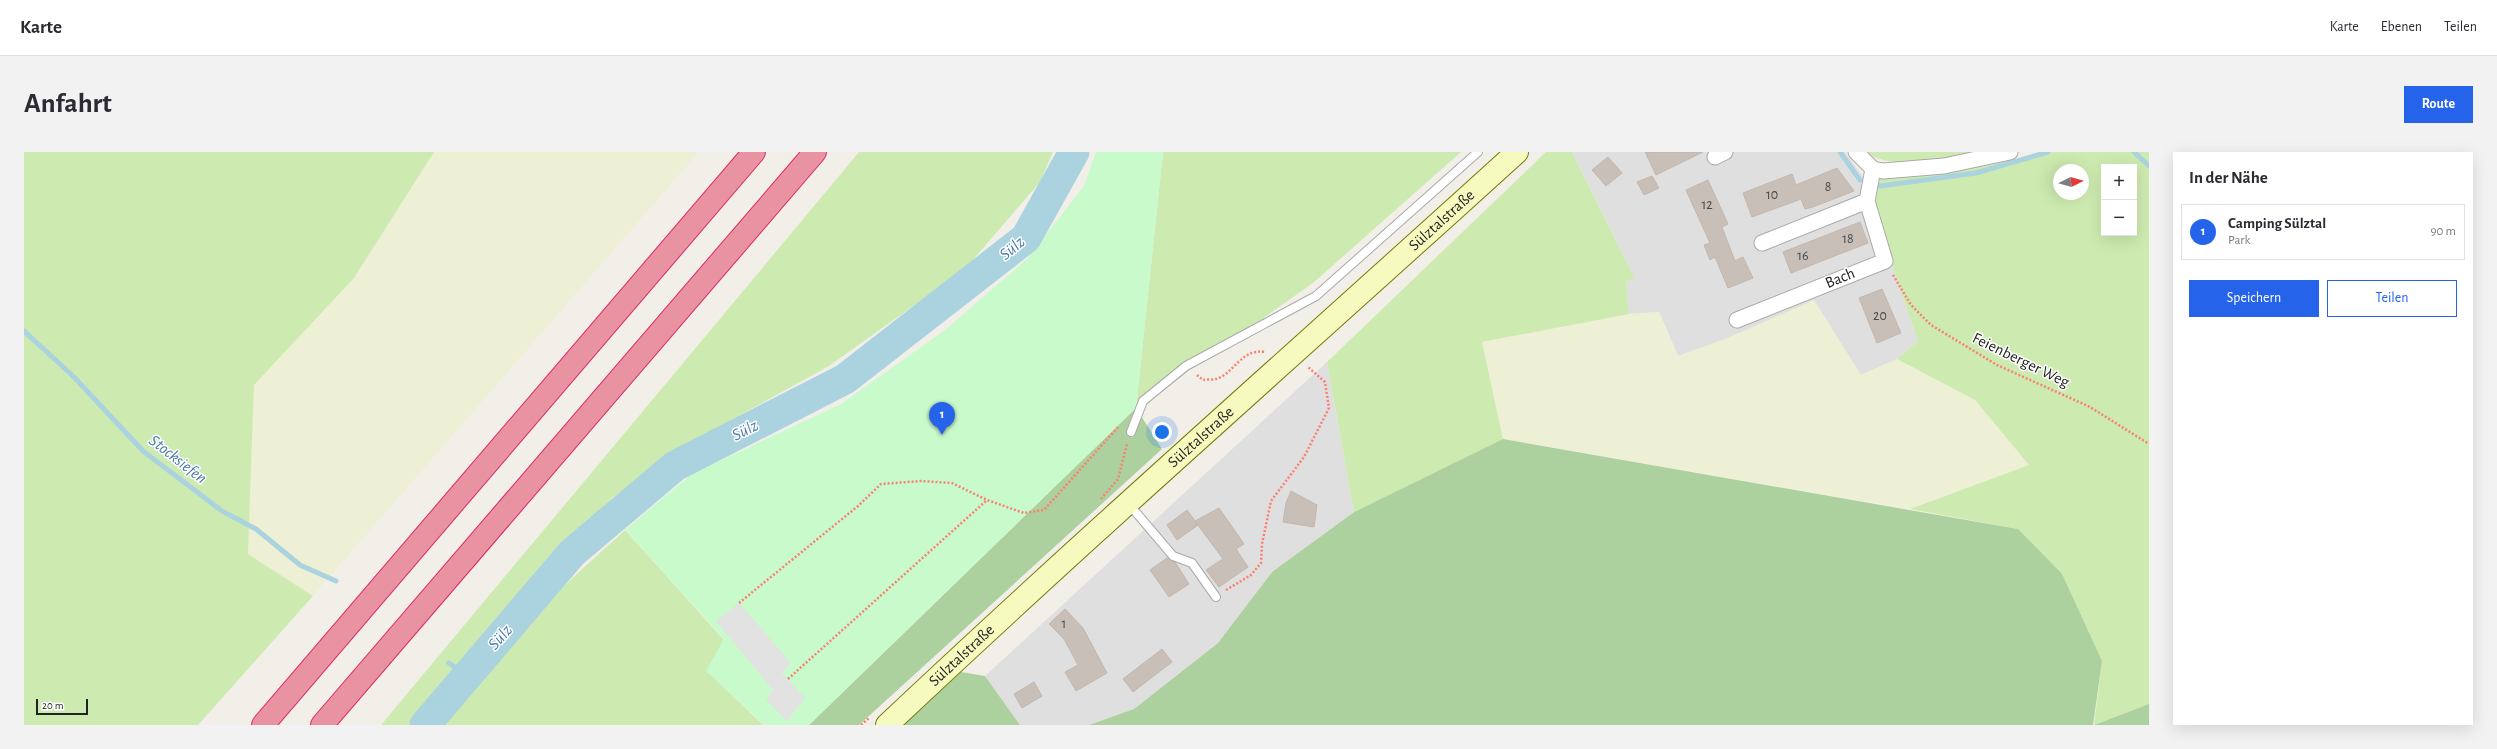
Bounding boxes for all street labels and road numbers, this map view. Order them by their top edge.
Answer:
street label: Sülztalstraße [1406,187,1478,254]
street label: Bach [1823,265,1857,291]
street label: Feienberger Weg [1970,330,2072,390]
street label: Sülztalstraße [1165,403,1237,471]
street label: Sülztalstraße [926,621,997,689]

